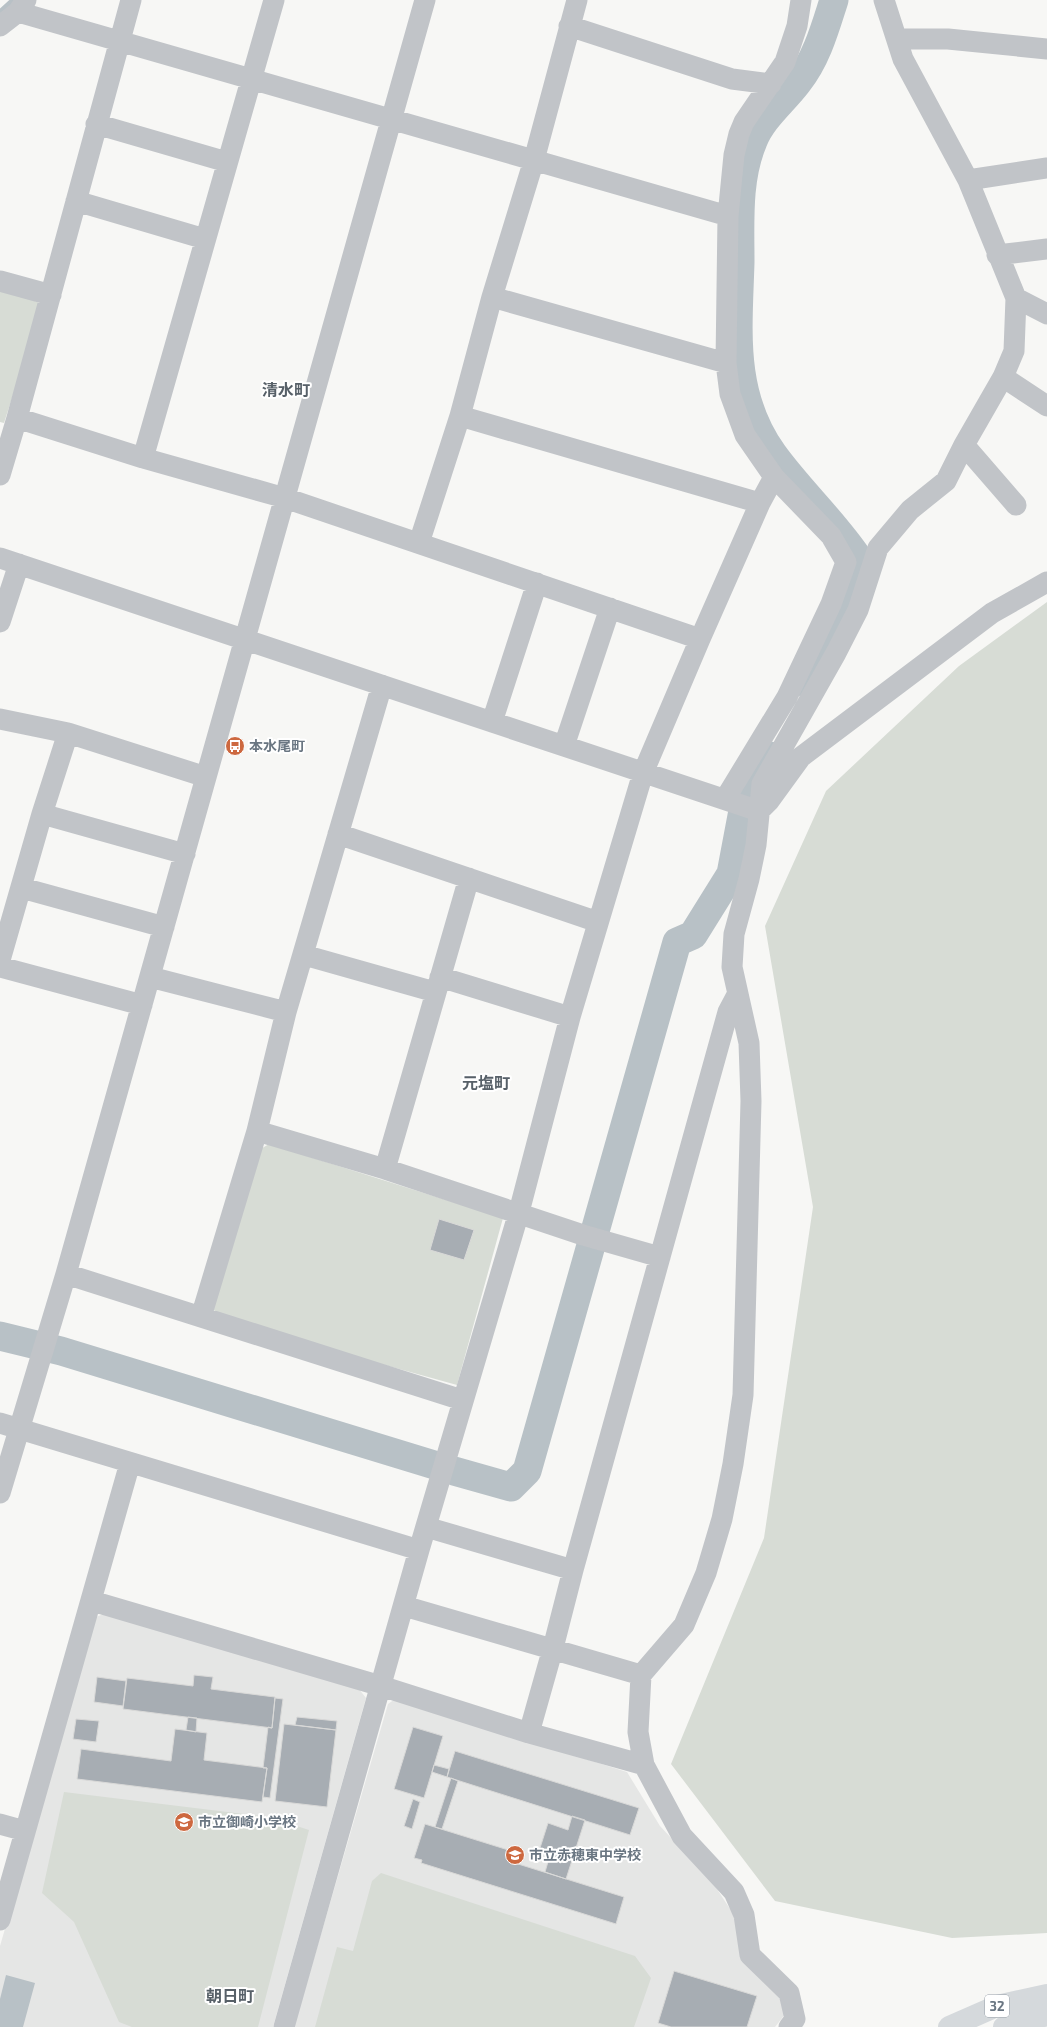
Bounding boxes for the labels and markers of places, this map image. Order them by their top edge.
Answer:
bus stop icon: 本水尾町 [224,735,246,757]
place label: 本水尾町 [249,737,305,754]
school or university icon: 市立御崎小学校 [173,1811,195,1833]
place label: 市立御崎小学校 [198,1813,296,1830]
school or university icon: 市立赤穂東中学校 [504,1844,526,1866]
place label: 市立赤穂東中学校 [529,1846,641,1863]

